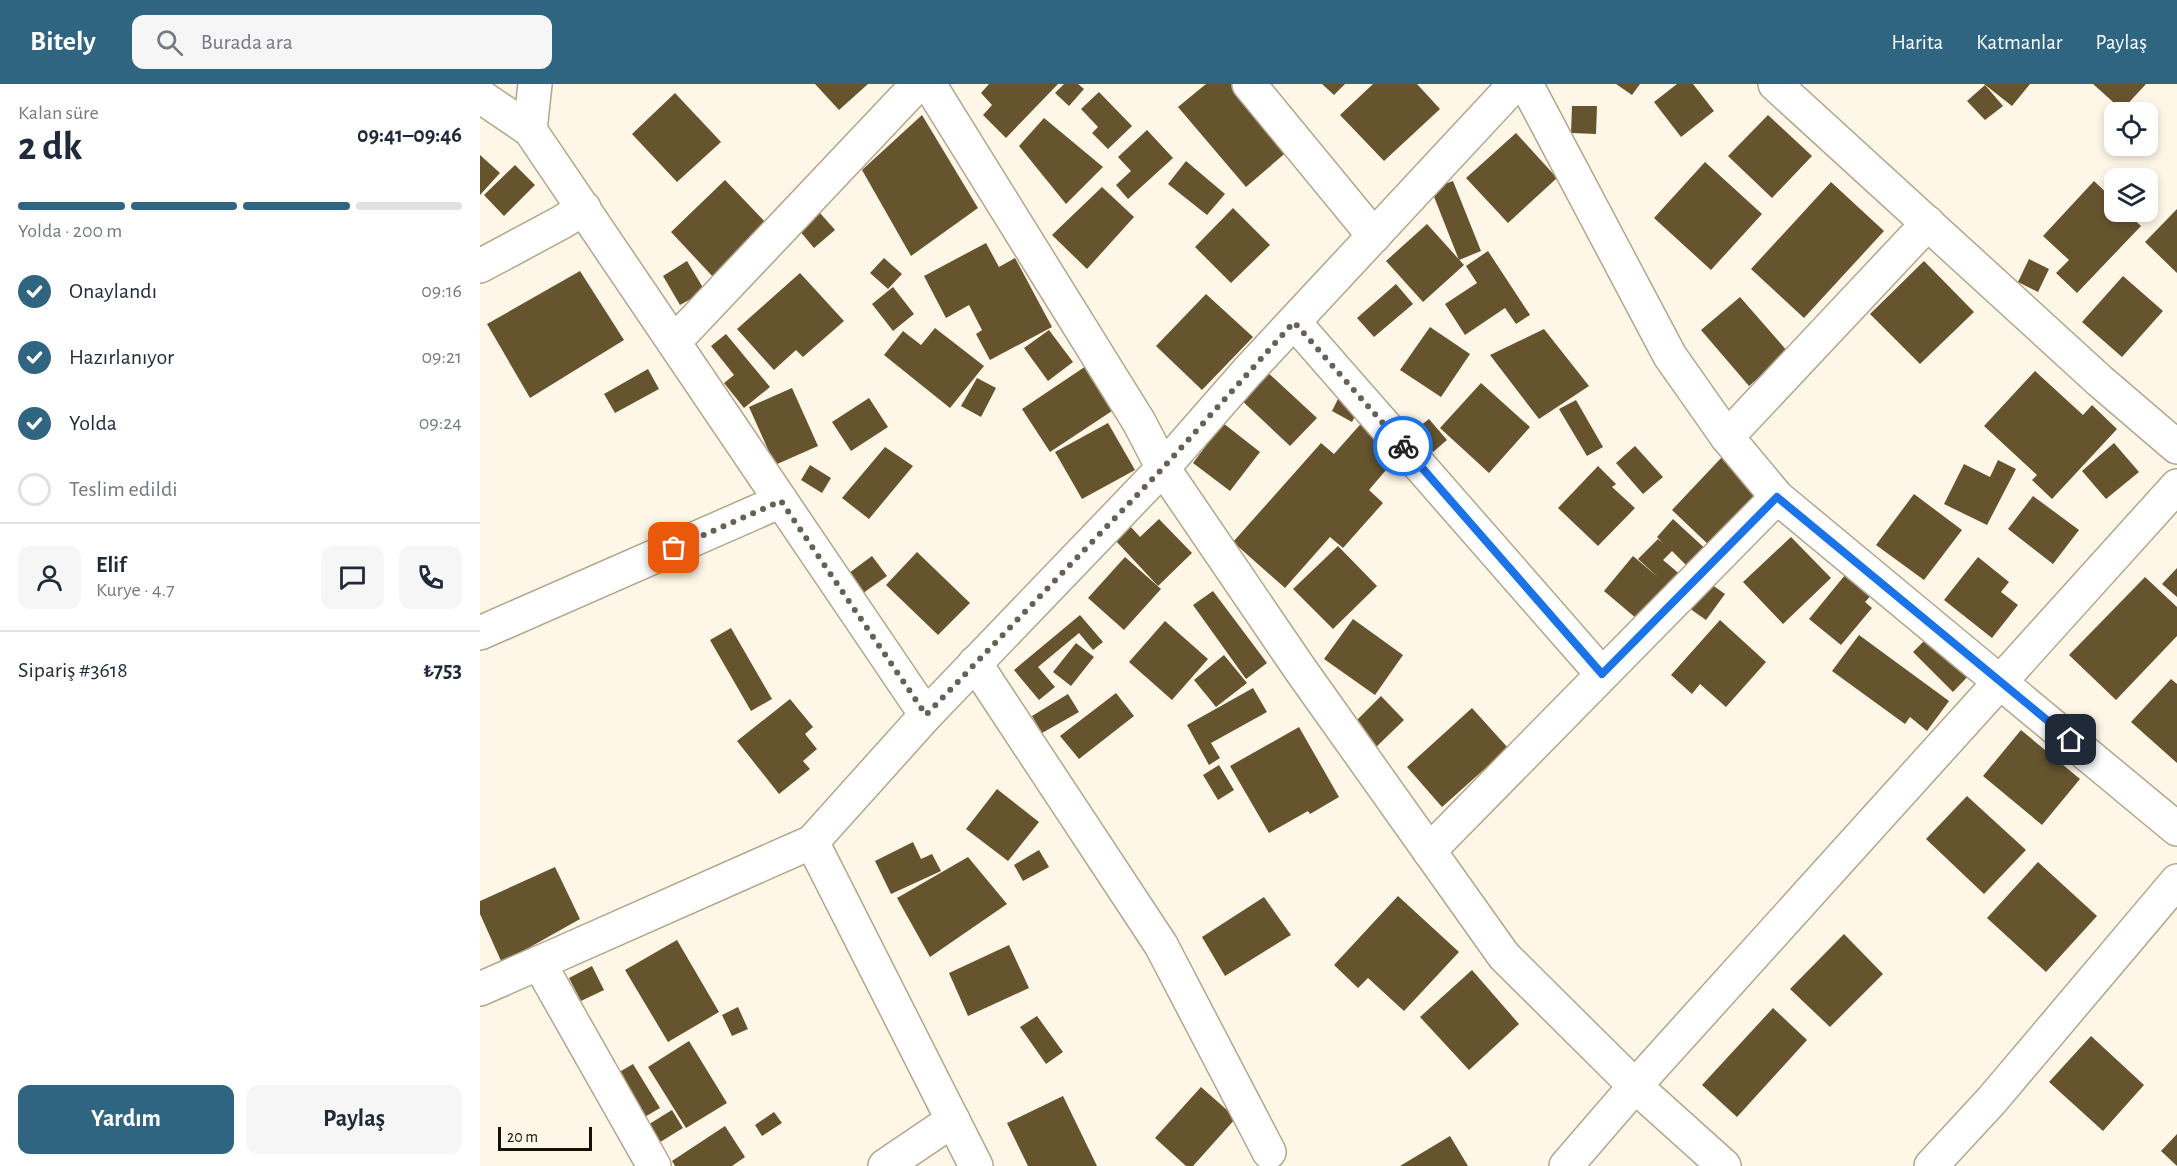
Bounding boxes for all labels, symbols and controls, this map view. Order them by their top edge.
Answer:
search box [132,15,552,69]
icon: search [153,26,186,59]
text: Bitely [30,28,96,56]
text: Burada ara [201,31,293,53]
text: Harita [1892,32,1943,53]
text: Katmanlar [1976,32,2063,53]
text: Paylaş [2096,32,2147,53]
map controls [2104,102,2158,222]
button: locate [2104,102,2158,156]
text: Kalan süre [18,103,99,123]
text: 09:41–09:46 [357,124,462,146]
text: 2 dk [18,128,82,167]
button: layers [2104,168,2158,222]
text: Yolda · 200 m [18,221,122,241]
icon: check [18,275,51,308]
text: Onaylandı [69,280,157,302]
text: 09:16 [421,281,462,301]
icon: check [18,341,51,374]
text: Hazırlanıyor [69,346,174,368]
text: 09:21 [421,347,462,367]
icon: check [18,407,51,440]
text: Yolda [69,412,117,434]
text: 09:24 [419,413,462,433]
courier [1373,416,1433,476]
icon: bike [1387,430,1420,463]
text: Teslim edildi [69,478,178,500]
pin [648,522,699,573]
icon: bag [657,531,690,564]
button: person [18,546,81,609]
button: chat [321,546,384,609]
button: phone [399,546,462,609]
text: Elif [96,554,126,576]
text: Kurye · 4.7 [96,580,175,600]
text: Sipariş #3618 [18,659,128,681]
text: ₺753 [423,659,462,681]
pin [2045,714,2096,765]
icon: home [2054,723,2087,756]
button: Yardım [18,1085,234,1154]
button: Paylaş [246,1085,462,1154]
scale bar [498,1124,592,1152]
text: 20 m [507,1129,538,1145]

